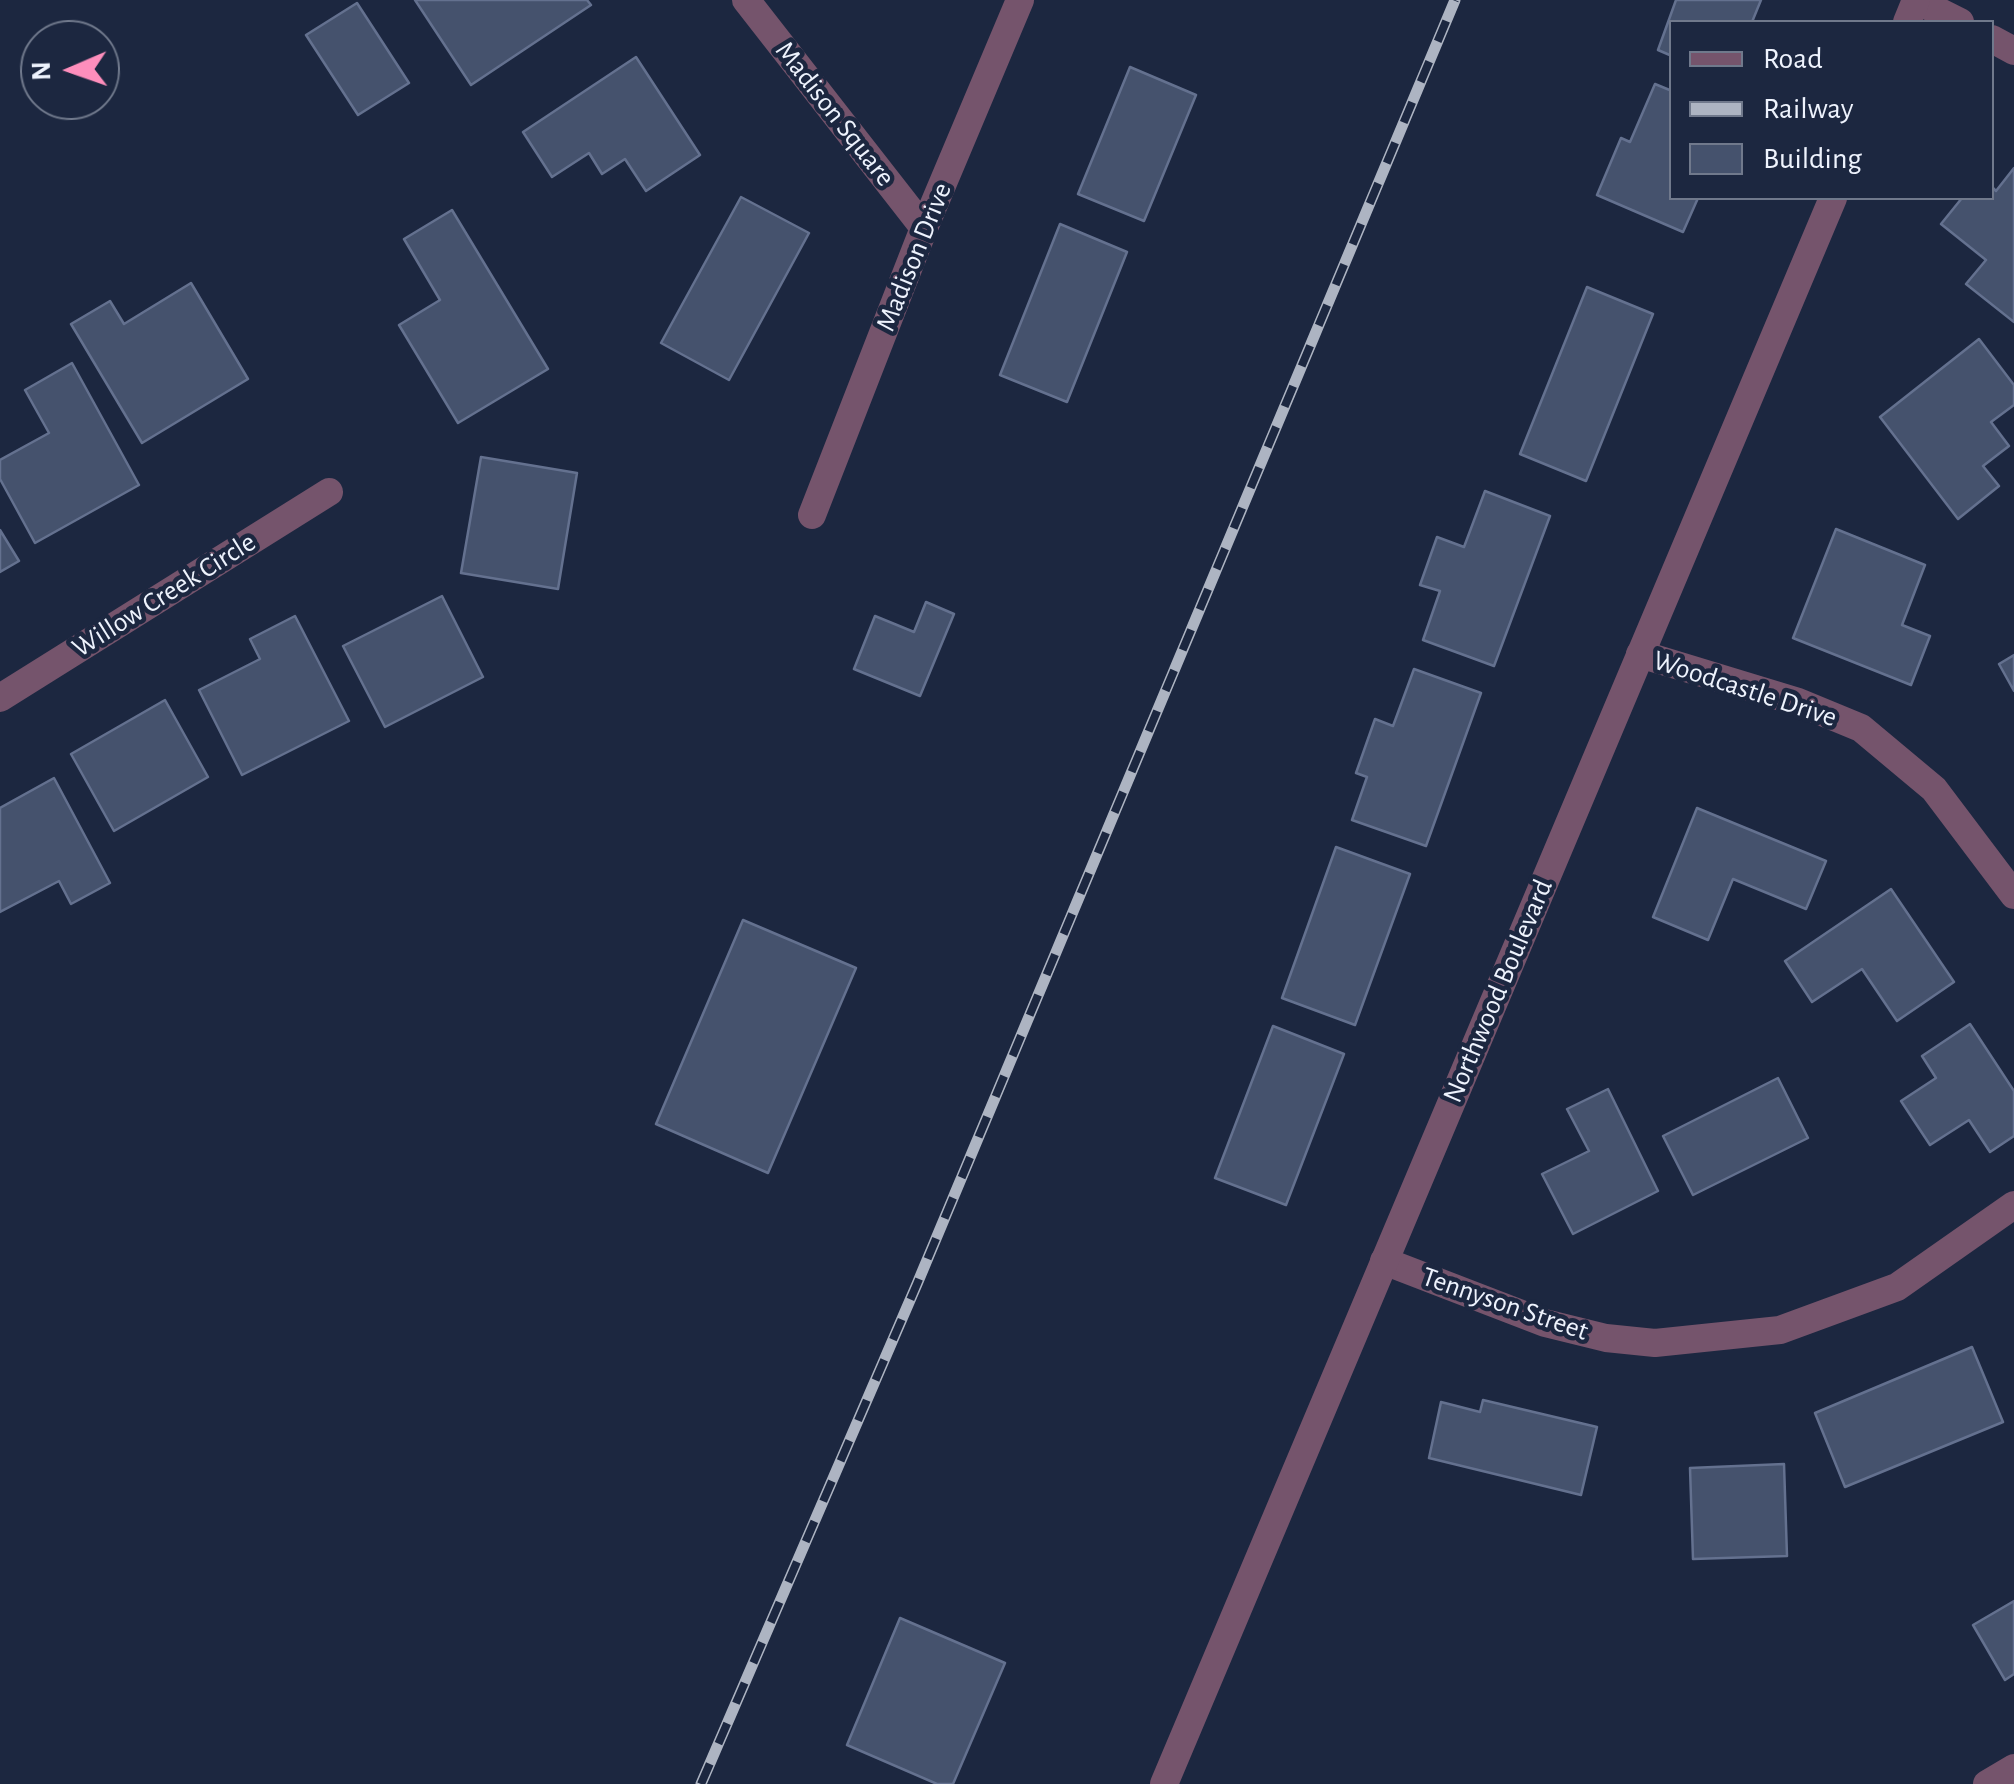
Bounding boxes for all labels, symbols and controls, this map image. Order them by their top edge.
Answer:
north arrow [20,20,120,120]
legend [1669,20,1994,200]
street label: Madison Square [768,35,902,193]
text: Road [1763,44,1823,74]
text: N [28,61,56,81]
text: Railway [1763,94,1854,124]
text: Building [1763,144,1862,174]
street label: Madison Drive [869,178,959,336]
street label: Willow Creek Circle [66,525,262,665]
street label: Woodcastle Drive [1649,643,1841,735]
street label: Northwood Boulevard [1436,874,1560,1108]
street label: Tennyson Street [1417,1260,1593,1348]

